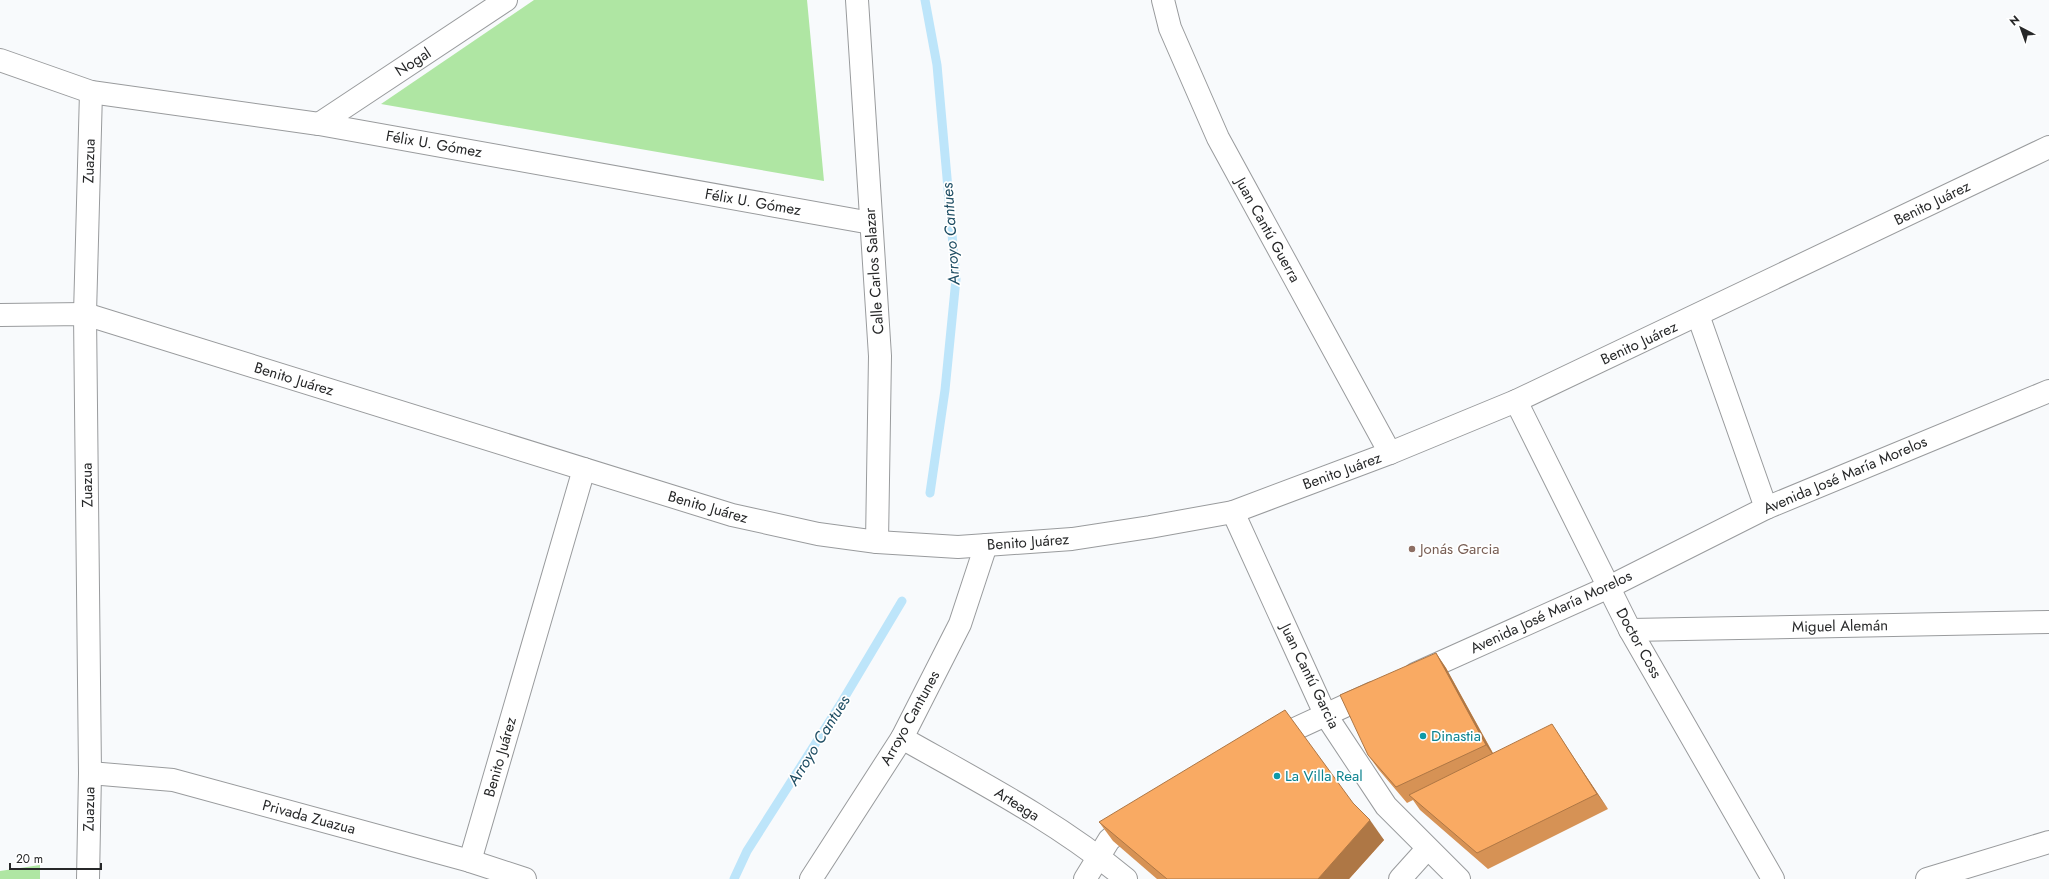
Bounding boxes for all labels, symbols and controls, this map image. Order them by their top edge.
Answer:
north arrow [2001,8,2041,48]
text: N [2006,12,2023,29]
street label: Nogal [391,42,435,82]
street label: Félix U. Gómez [384,125,484,163]
street label: Zuazua [77,138,101,184]
street label: Juan Cantú Guerra [1229,172,1306,287]
street label: Benito Juárez [1890,175,1974,231]
water label: Arroyo Cantues [935,181,966,287]
street label: Félix U. Gómez [703,183,803,221]
street label: Calle Carlos Salazar [859,206,889,335]
street label: Benito Juárez [1597,316,1681,370]
street label: Benito Juárez [251,356,337,402]
street label: Avenida José María Morelos [1760,430,1930,520]
street label: Benito Juárez [1300,447,1384,495]
street label: Zuazua [76,462,98,508]
street label: Benito Juárez [665,485,751,529]
street label: Benito Juárez [986,528,1070,556]
place label: Jonás Garcia [1418,538,1500,560]
marker: Jonás Garcia [1407,544,1417,554]
street label: Avenida José María Morelos [1467,565,1635,659]
street label: Doctor Coss [1611,604,1667,682]
street label: Miguel Alemán [1792,614,1888,638]
street label: Juan Cantú Garcia [1274,618,1345,732]
street label: Arroyo Cantunes [875,667,945,769]
water label: Arroyo Cantues [781,690,856,791]
street label: Benito Juárez [478,714,522,800]
place label: Dinastia [1431,725,1481,747]
marker: Dinastia [1418,731,1428,741]
place label: La Villa Real [1285,765,1363,787]
marker: La Villa Real [1272,771,1282,781]
street label: Arteaga [990,782,1044,826]
street label: Zuazua [78,786,100,832]
street label: Privada Zuazua [260,794,358,840]
scale bar [10,845,101,871]
text: 20 m [16,850,43,868]

